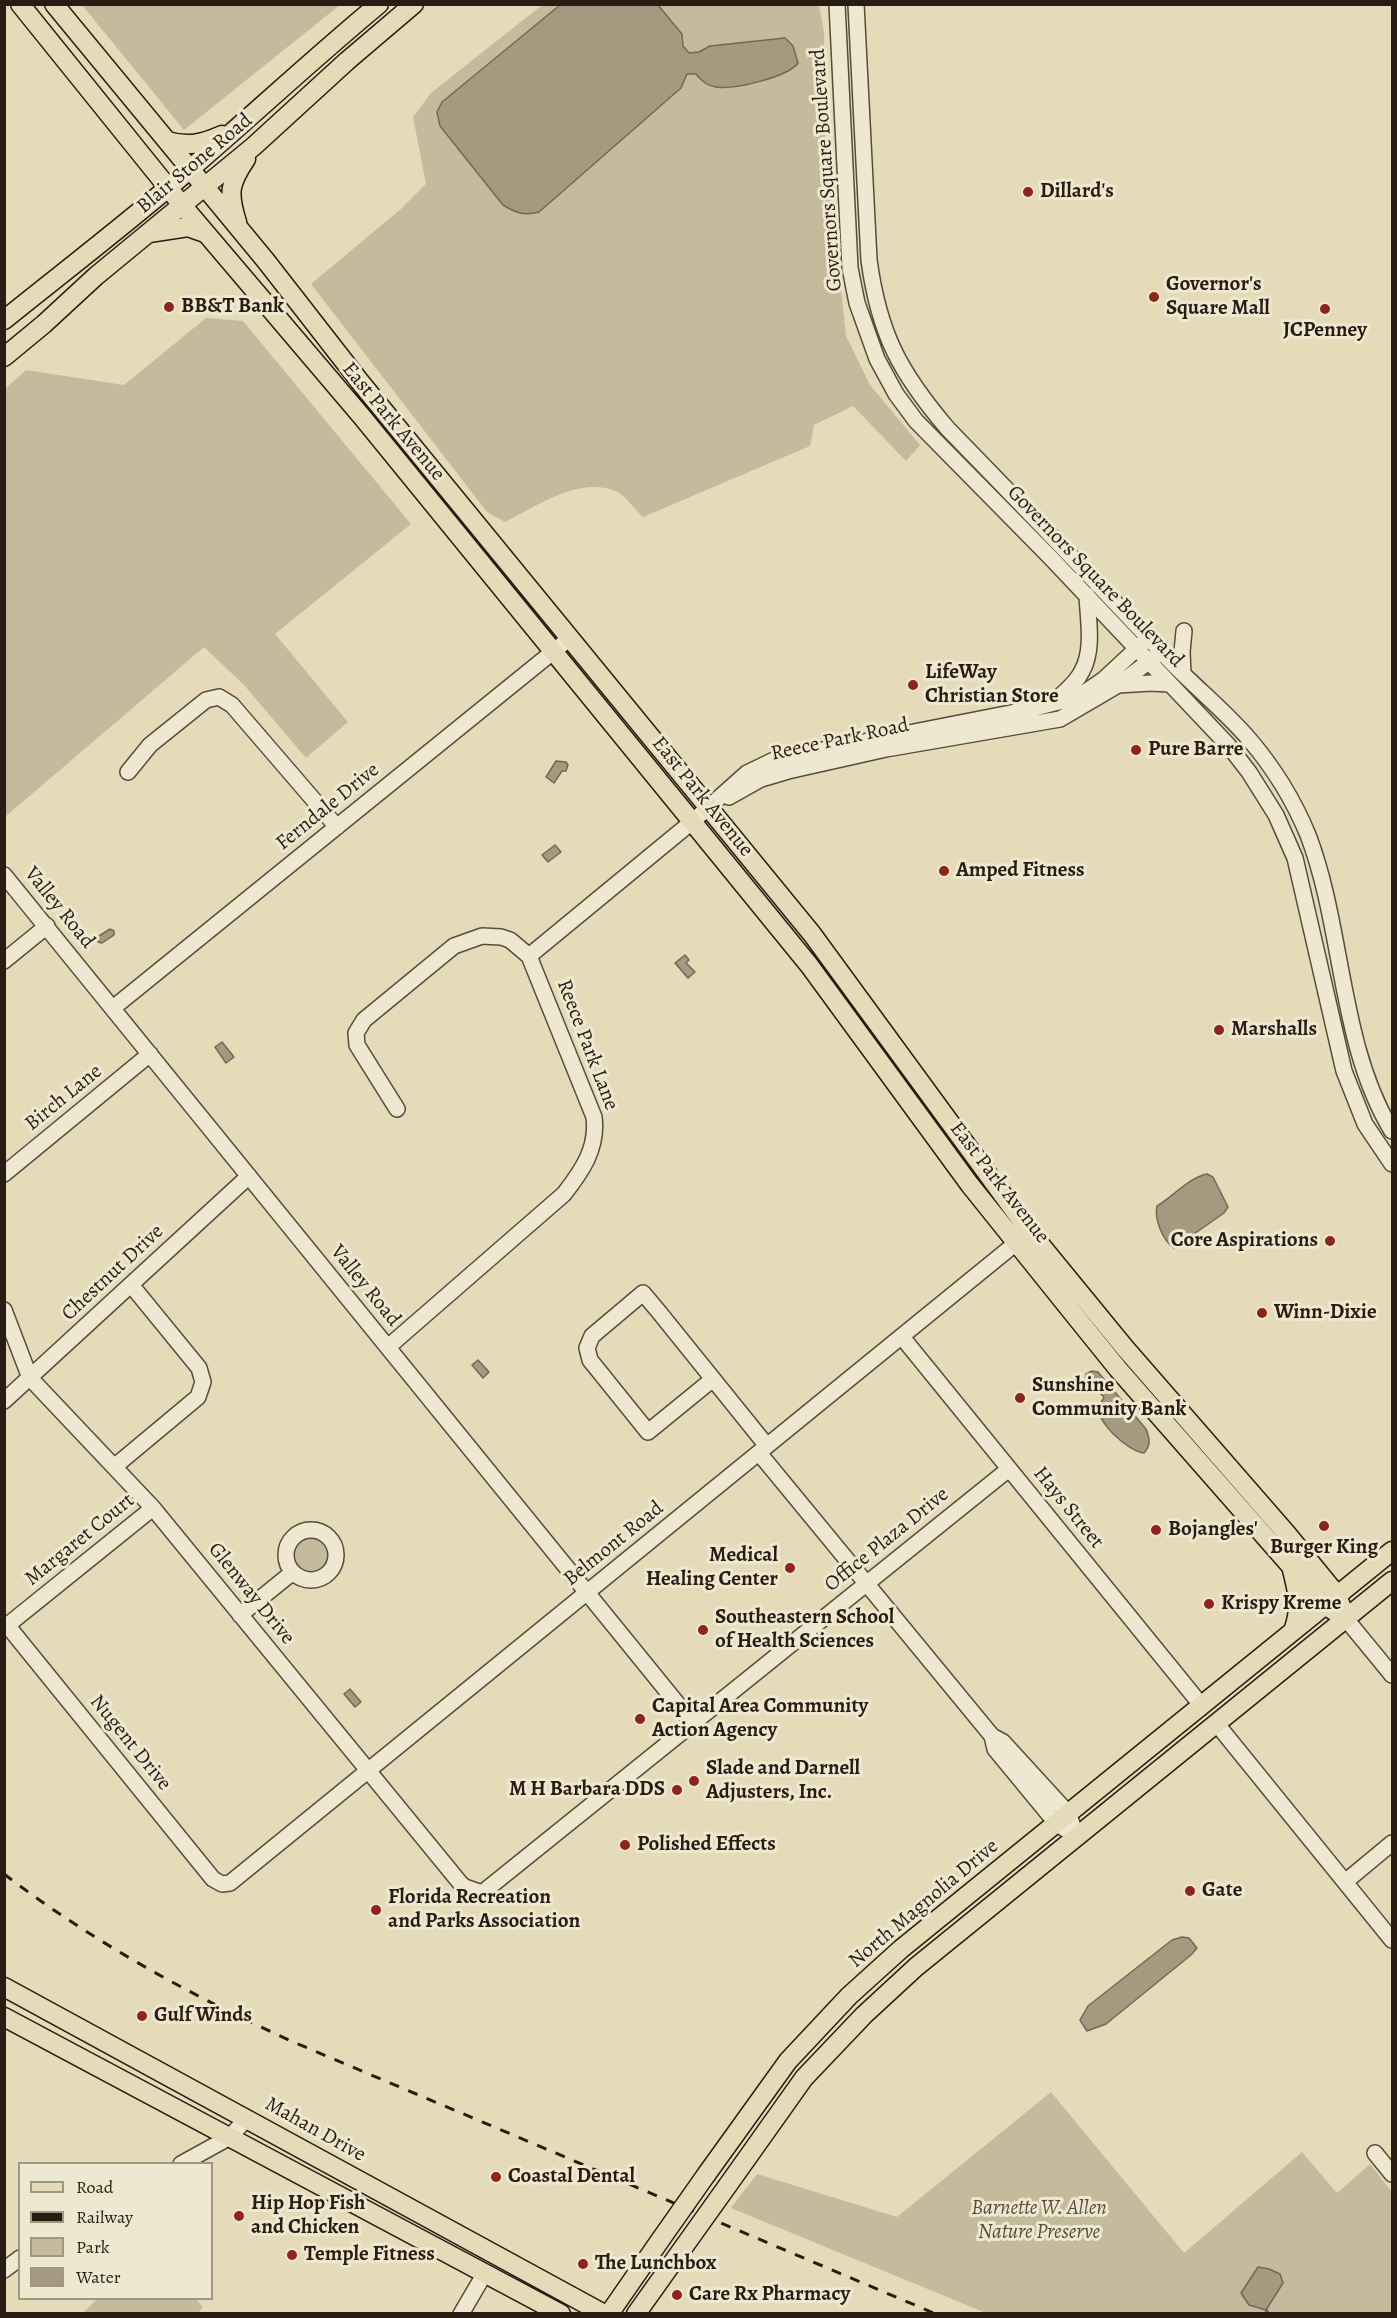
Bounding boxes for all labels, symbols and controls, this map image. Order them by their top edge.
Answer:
street label: Governors Square Boulevard [806,48,848,292]
street label: Blair Stone Road [132,108,258,220]
place label: Dillard's [1040,179,1114,205]
marker: Dillard's [1021,185,1035,199]
place label: Governor's Square Mall [1166,272,1270,322]
marker: Governor's Square Mall [1147,290,1161,304]
place label: BB&T Bank [181,294,284,320]
marker: BB&T Bank [162,300,176,314]
marker: JCPenney [1318,302,1332,316]
place label: JCPenney [1283,318,1367,344]
street label: East Park Avenue [336,357,450,487]
street label: Governors Square Boulevard [1001,481,1189,673]
place label: LifeWay Christian Store [925,660,1059,710]
marker: LifeWay Christian Store [906,678,920,692]
street label: Reece Park Road [769,713,911,767]
street label: East Park Avenue [646,732,758,862]
place label: Pure Barre [1148,737,1243,763]
marker: Pure Barre [1129,743,1143,757]
street label: Ferndale Drive [271,758,385,856]
place label: Amped Fitness [956,858,1085,884]
street label: Valley Road [18,862,100,954]
marker: Amped Fitness [937,864,951,878]
street label: Reece Park Lane [550,976,624,1114]
place label: Marshalls [1231,1017,1317,1043]
marker: Marshalls [1212,1023,1226,1037]
street label: Birch Lane [20,1059,108,1137]
street label: East Park Avenue [944,1117,1054,1249]
street label: Chestnut Drive [57,1219,169,1327]
place label: Core Aspirations [1171,1228,1318,1254]
marker: Core Aspirations [1323,1234,1337,1248]
street label: Valley Road [324,1240,406,1332]
place label: Winn-Dixie [1274,1300,1377,1326]
marker: Winn-Dixie [1255,1306,1269,1320]
place label: Sunshine Community Bank [1032,1373,1186,1423]
marker: Sunshine Community Bank [1013,1391,1027,1405]
street label: Hays Street [1027,1462,1109,1554]
street label: Office Plaza Drive [820,1482,954,1598]
street label: Margaret Court [20,1488,140,1592]
street label: Belmont Road [559,1496,669,1592]
place label: Bojangles' [1168,1517,1258,1543]
marker: Burger King [1317,1519,1331,1533]
marker: Bojangles' [1149,1523,1163,1537]
place label: Burger King [1270,1535,1378,1561]
street label: Glenway Drive [202,1538,300,1650]
place label: Medical Healing Center [646,1543,778,1593]
marker: Medical Healing Center [783,1561,797,1575]
place label: Krispy Kreme [1221,1591,1342,1617]
marker: Krispy Kreme [1202,1597,1216,1611]
place label: Southeastern School of Health Sciences [715,1605,894,1655]
marker: Southeastern School of Health Sciences [696,1623,710,1637]
street label: Nugent Drive [84,1690,176,1796]
place label: Capital Area Community Action Agency [652,1694,868,1744]
marker: Capital Area Community Action Agency [633,1712,647,1726]
place label: Slade and Darnell Adjusters, Inc. [706,1756,860,1806]
marker: Slade and Darnell Adjusters, Inc. [687,1774,701,1788]
place label: M H Barbara DDS [509,1777,665,1803]
marker: M H Barbara DDS [670,1783,684,1797]
place label: Polished Effects [637,1832,776,1858]
street label: North Magnolia Drive [844,1834,1004,1974]
marker: Polished Effects [618,1838,632,1852]
place label: Gate [1202,1878,1242,1904]
marker: Gate [1183,1884,1197,1898]
place label: Florida Recreation and Parks Association [388,1885,580,1935]
marker: Florida Recreation and Parks Association [369,1903,383,1917]
place label: Gulf Winds [154,2003,252,2029]
marker: Gulf Winds [135,2009,149,2023]
street label: Mahan Drive [260,2092,370,2168]
legend [18,2162,213,2300]
place label: Coastal Dental [508,2164,635,2190]
marker: Coastal Dental [489,2170,503,2184]
text: Road [76,2175,113,2199]
place label: Hip Hop Fish and Chicken [251,2191,366,2241]
park label: Barnette W. Allen Nature Preserve [971,2196,1107,2246]
text: Railway [76,2205,133,2229]
marker: Hip Hop Fish and Chicken [232,2209,246,2223]
text: Park [76,2235,110,2259]
place label: Temple Fitness [304,2242,435,2268]
marker: Temple Fitness [285,2248,299,2262]
place label: The Lunchbox [595,2251,716,2277]
marker: The Lunchbox [576,2257,590,2271]
text: Water [76,2265,121,2289]
place label: Care Rx Pharmacy [689,2282,850,2308]
marker: Care Rx Pharmacy [670,2288,684,2302]

